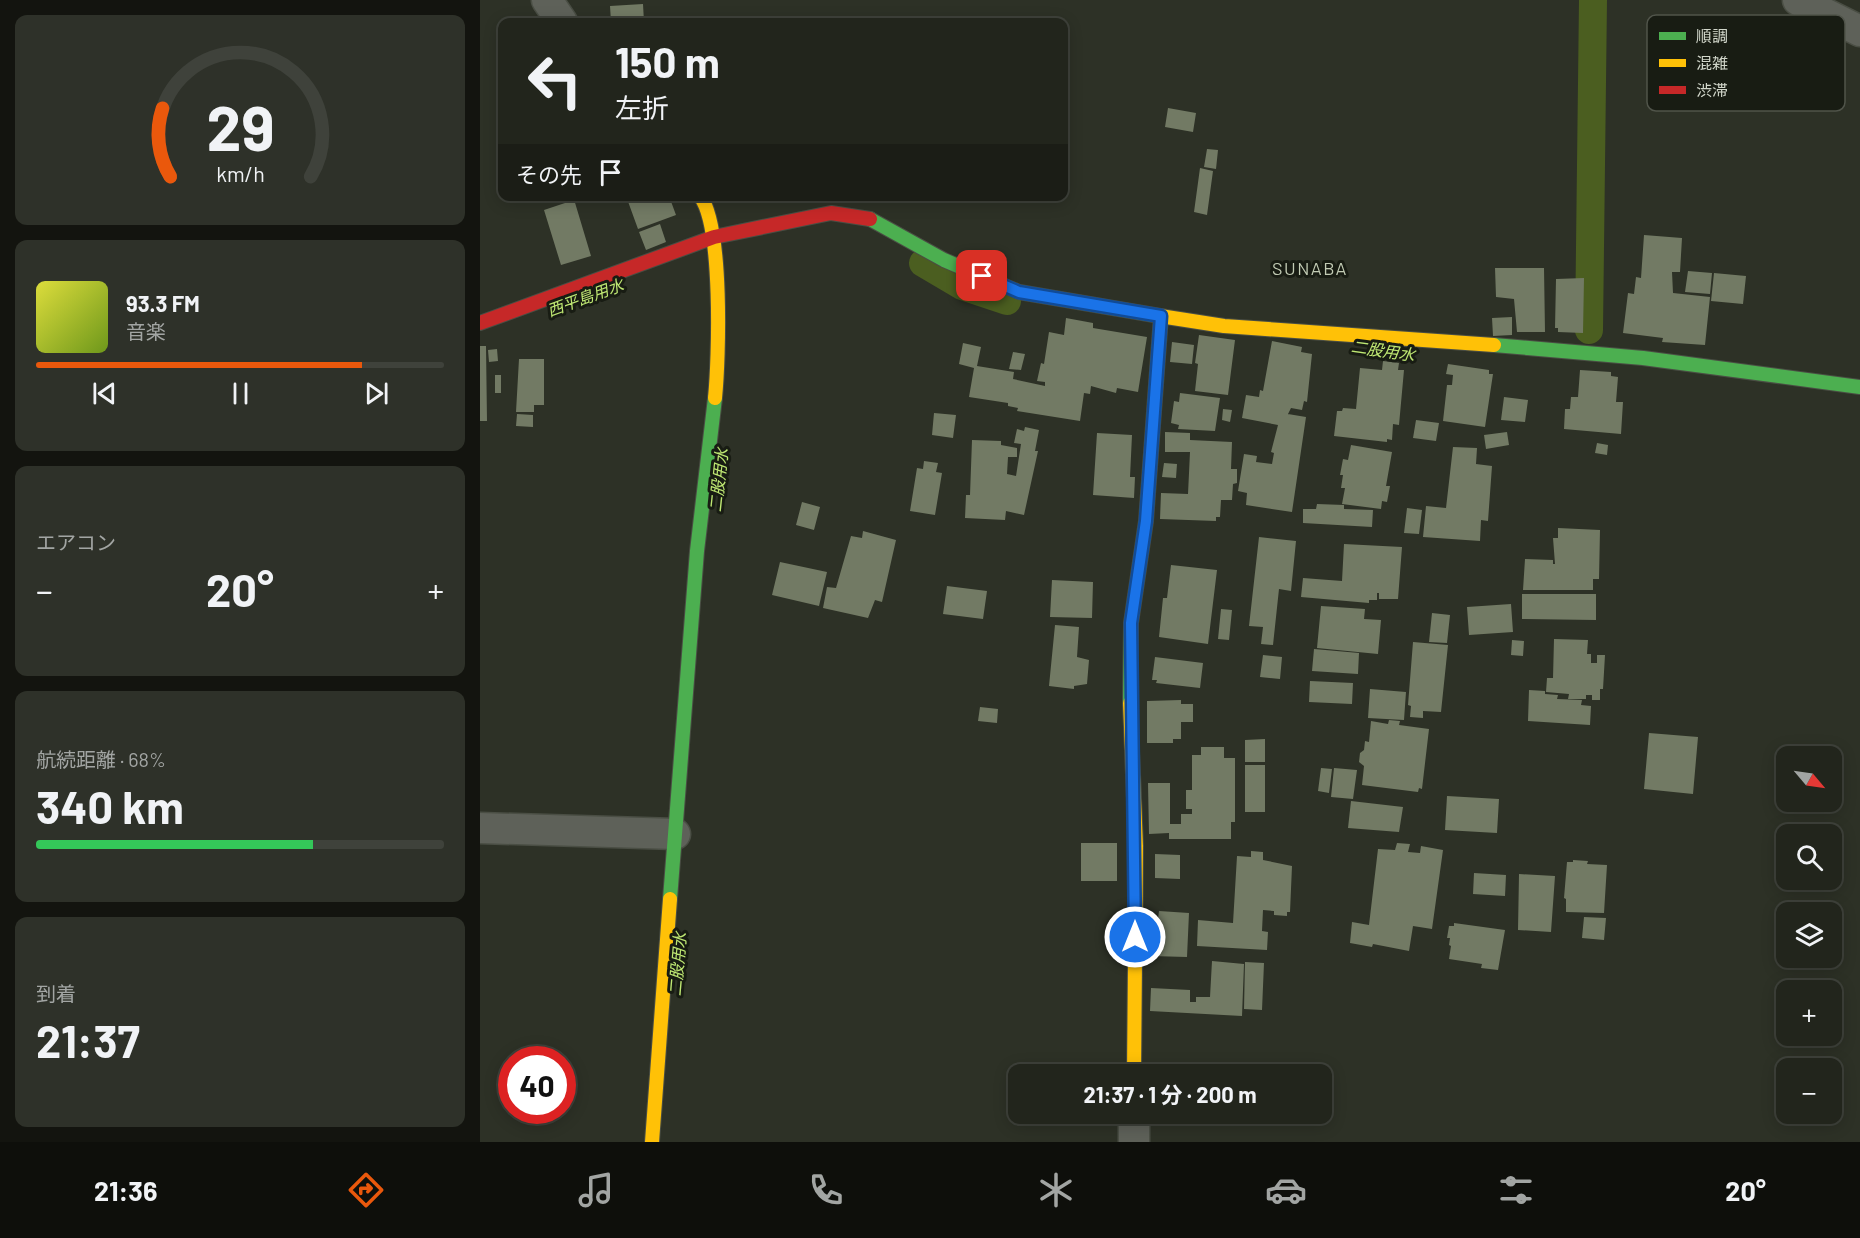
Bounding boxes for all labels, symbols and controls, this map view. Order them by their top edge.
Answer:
legend [1647,15,1845,111]
text: 順調 [1696,26,1728,45]
text: 150 m [615,36,720,86]
icon: left [516,42,594,120]
text: 混雑 [1696,53,1728,72]
text: 渋滞 [1696,80,1728,99]
text: 29 [206,89,274,163]
text: 左折 [615,91,669,123]
icon: arrive [594,156,627,189]
text: その先 [516,161,582,187]
text: km/h [216,162,264,187]
pin [956,250,1007,301]
district label: SUNABA [1272,257,1348,279]
icon: arrive [965,259,998,292]
water label: 西平島用水 [544,274,628,320]
text: 93.3 FM [126,290,200,316]
text: 音楽 [126,319,166,343]
water label: 二股用水 [1350,336,1418,364]
icon: previous [88,377,121,410]
icon: pause [224,377,257,410]
icon: next [360,377,393,410]
water label: 二股用水 [705,445,731,513]
text: エアコン [36,530,116,554]
text: 20° [206,562,274,616]
text: − [36,570,53,610]
text: + [428,570,444,610]
north arrow [1776,746,1842,812]
map controls [1776,746,1842,1124]
text: 航続距離 · 68% [36,747,166,771]
text: 340 km [36,779,184,833]
button: search [1776,824,1842,890]
button: layers [1776,902,1842,968]
position arrow [1103,905,1167,969]
water label: 二股用水 [665,929,689,997]
button: + [1776,980,1842,1046]
text: 到着 [36,981,76,1005]
text: 21:37 [36,1013,140,1067]
speed limit sign: 40 [498,1046,576,1124]
button: − [1776,1058,1842,1124]
text: 21:37 · 1 分 · 200 m [1083,1081,1257,1107]
icon: directions [345,1169,387,1211]
icon: music [575,1169,617,1211]
icon: phone [805,1169,847,1211]
icon: climate [1035,1169,1077,1211]
icon: car [1265,1169,1307,1211]
icon: filters [1495,1169,1537,1211]
text: 21:36 [94,1174,157,1206]
text: 20° [1725,1174,1766,1206]

